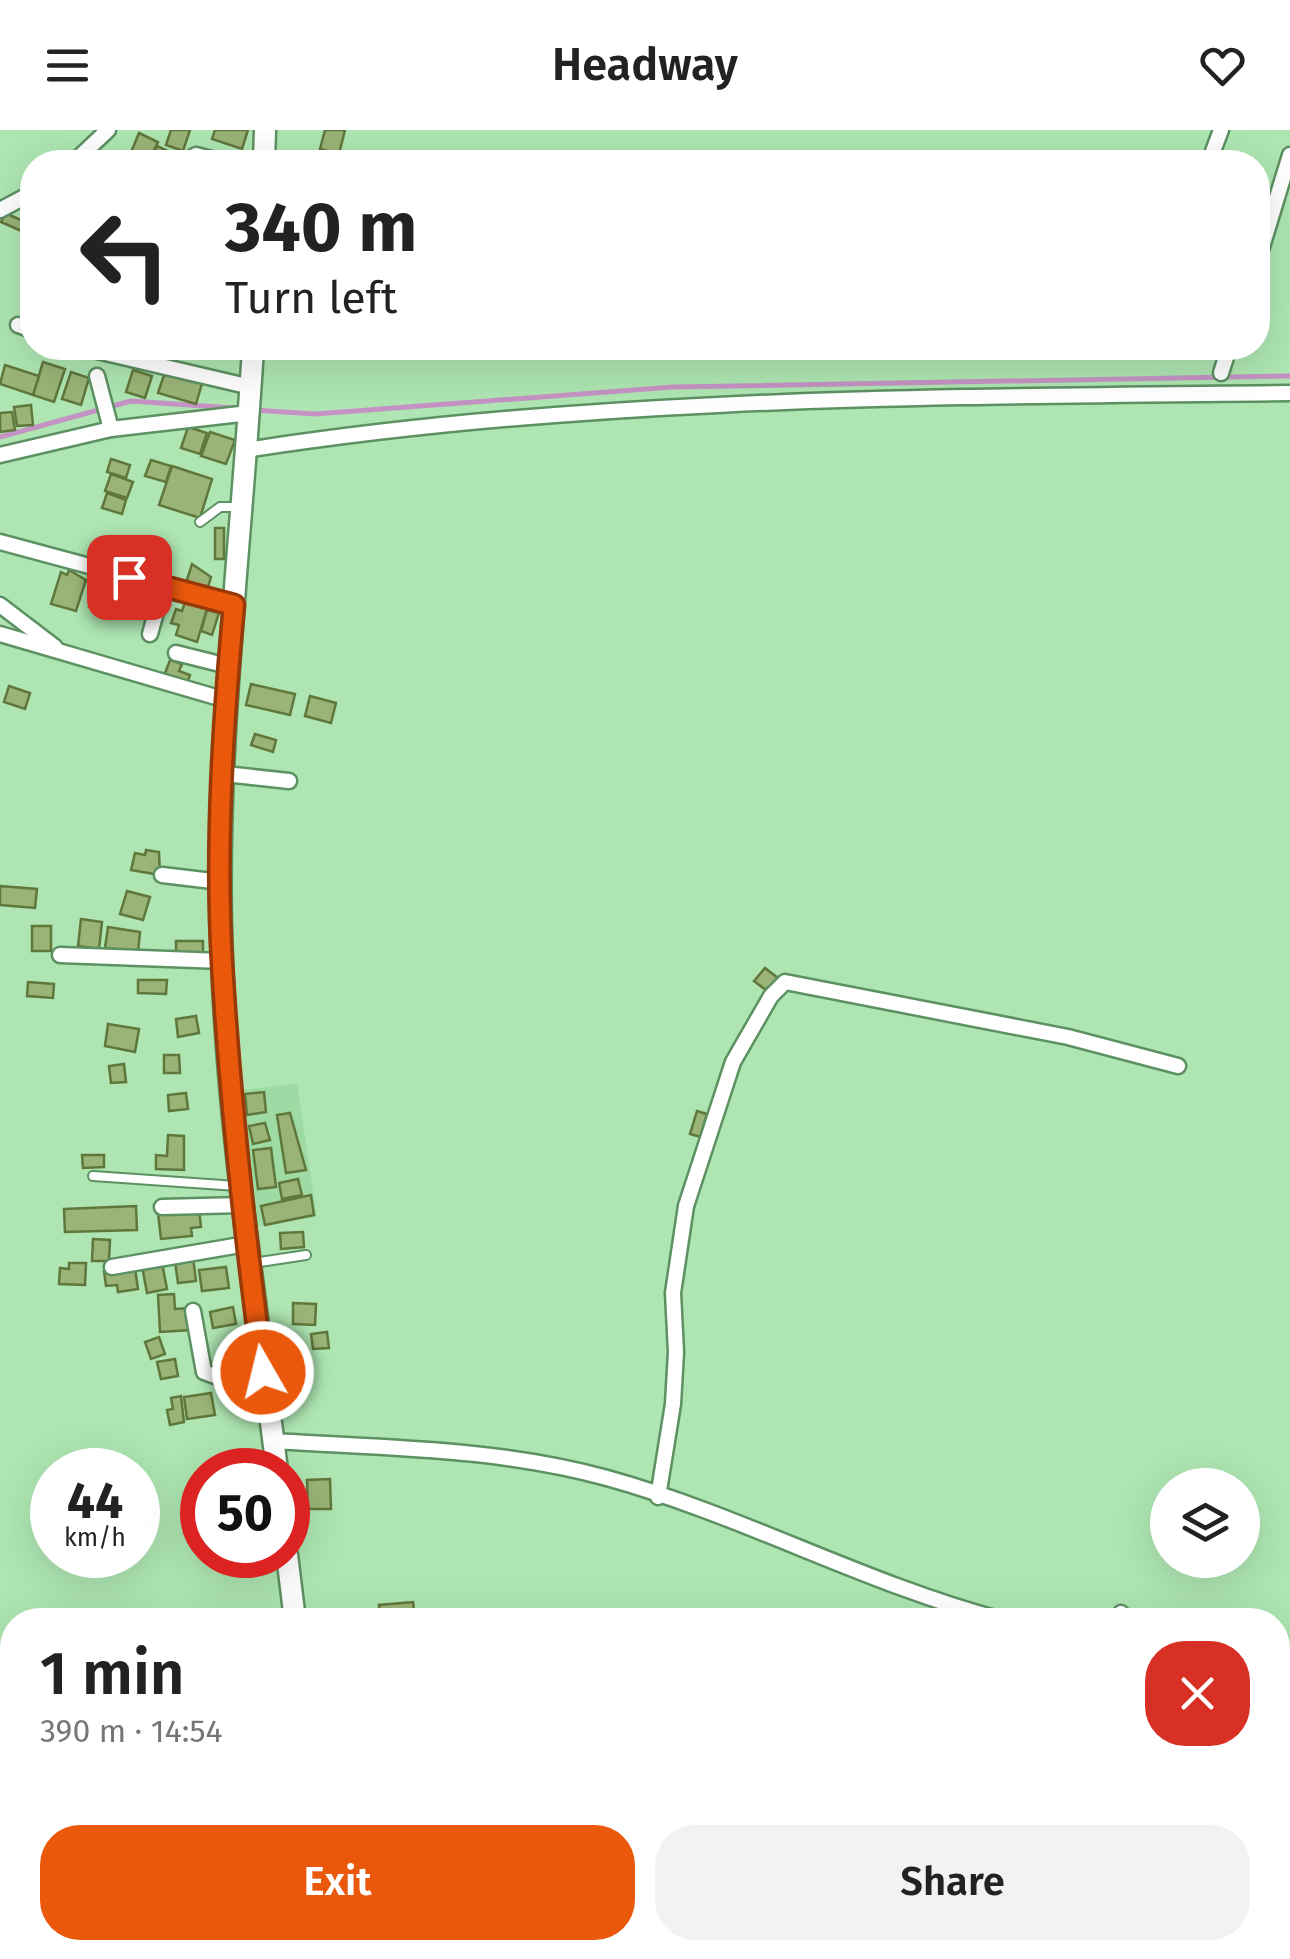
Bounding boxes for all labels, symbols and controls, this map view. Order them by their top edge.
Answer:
icon: menu [40,38,95,93]
text: Headway [552,38,738,92]
icon: heart [1195,38,1250,93]
text: 340 m [225,186,418,270]
icon: left [60,190,190,320]
text: Turn left [225,271,397,325]
pin [87,535,172,620]
icon: arrive [102,550,157,605]
position arrow [211,1320,315,1424]
speed limit sign: 50 [180,1448,310,1578]
map controls [1150,1468,1260,1578]
button: layers [1150,1468,1260,1578]
text: 44 [67,1471,123,1531]
text: km/h [64,1523,126,1553]
text: 1 min [40,1638,185,1710]
button: close [1145,1641,1250,1746]
text: 390 m · 14:54 [40,1712,223,1750]
button: Exit [40,1825,635,1940]
button: Share [655,1825,1250,1940]

